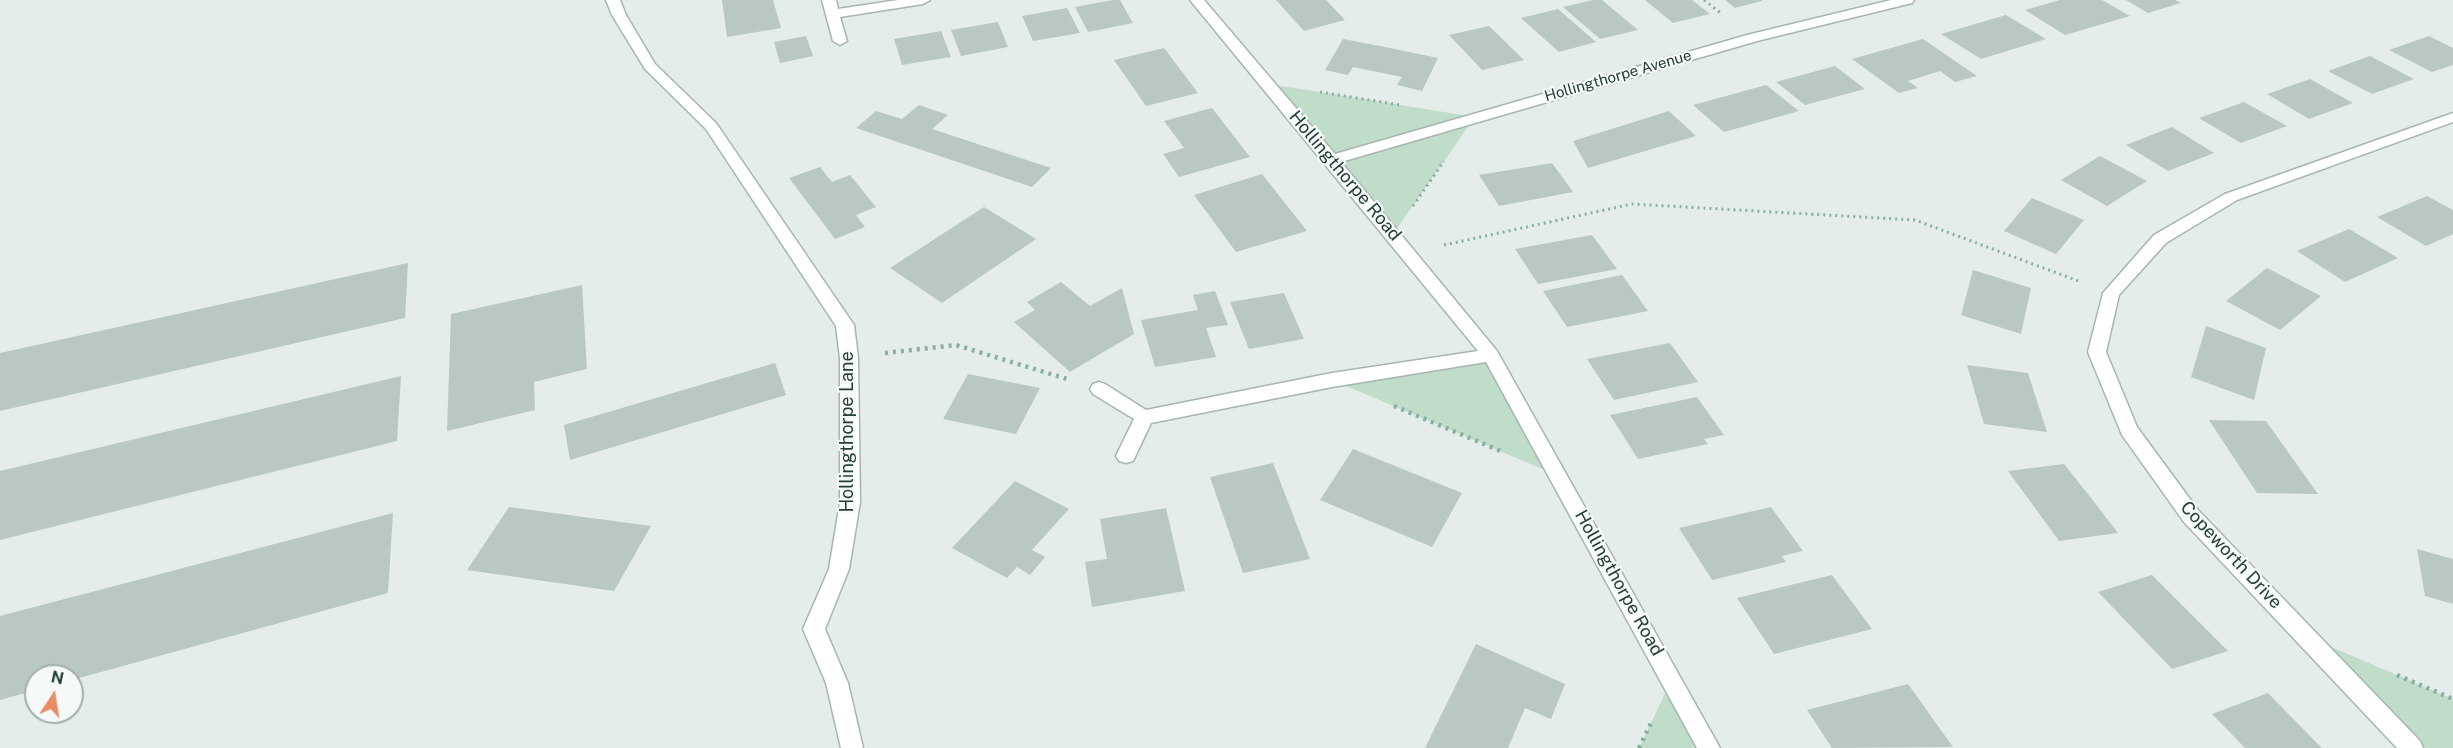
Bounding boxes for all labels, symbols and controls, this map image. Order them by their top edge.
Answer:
street label: Hollingthorpe Avenue [1542,46,1694,106]
street label: Hollingthorpe Road [1284,107,1406,245]
street label: Hollingthorpe Lane [836,351,858,513]
street label: Copeworth Drive [2176,497,2286,613]
street label: Hollingthorpe Road [1570,506,1668,660]
north arrow [24,664,84,724]
text: N [49,667,66,688]

